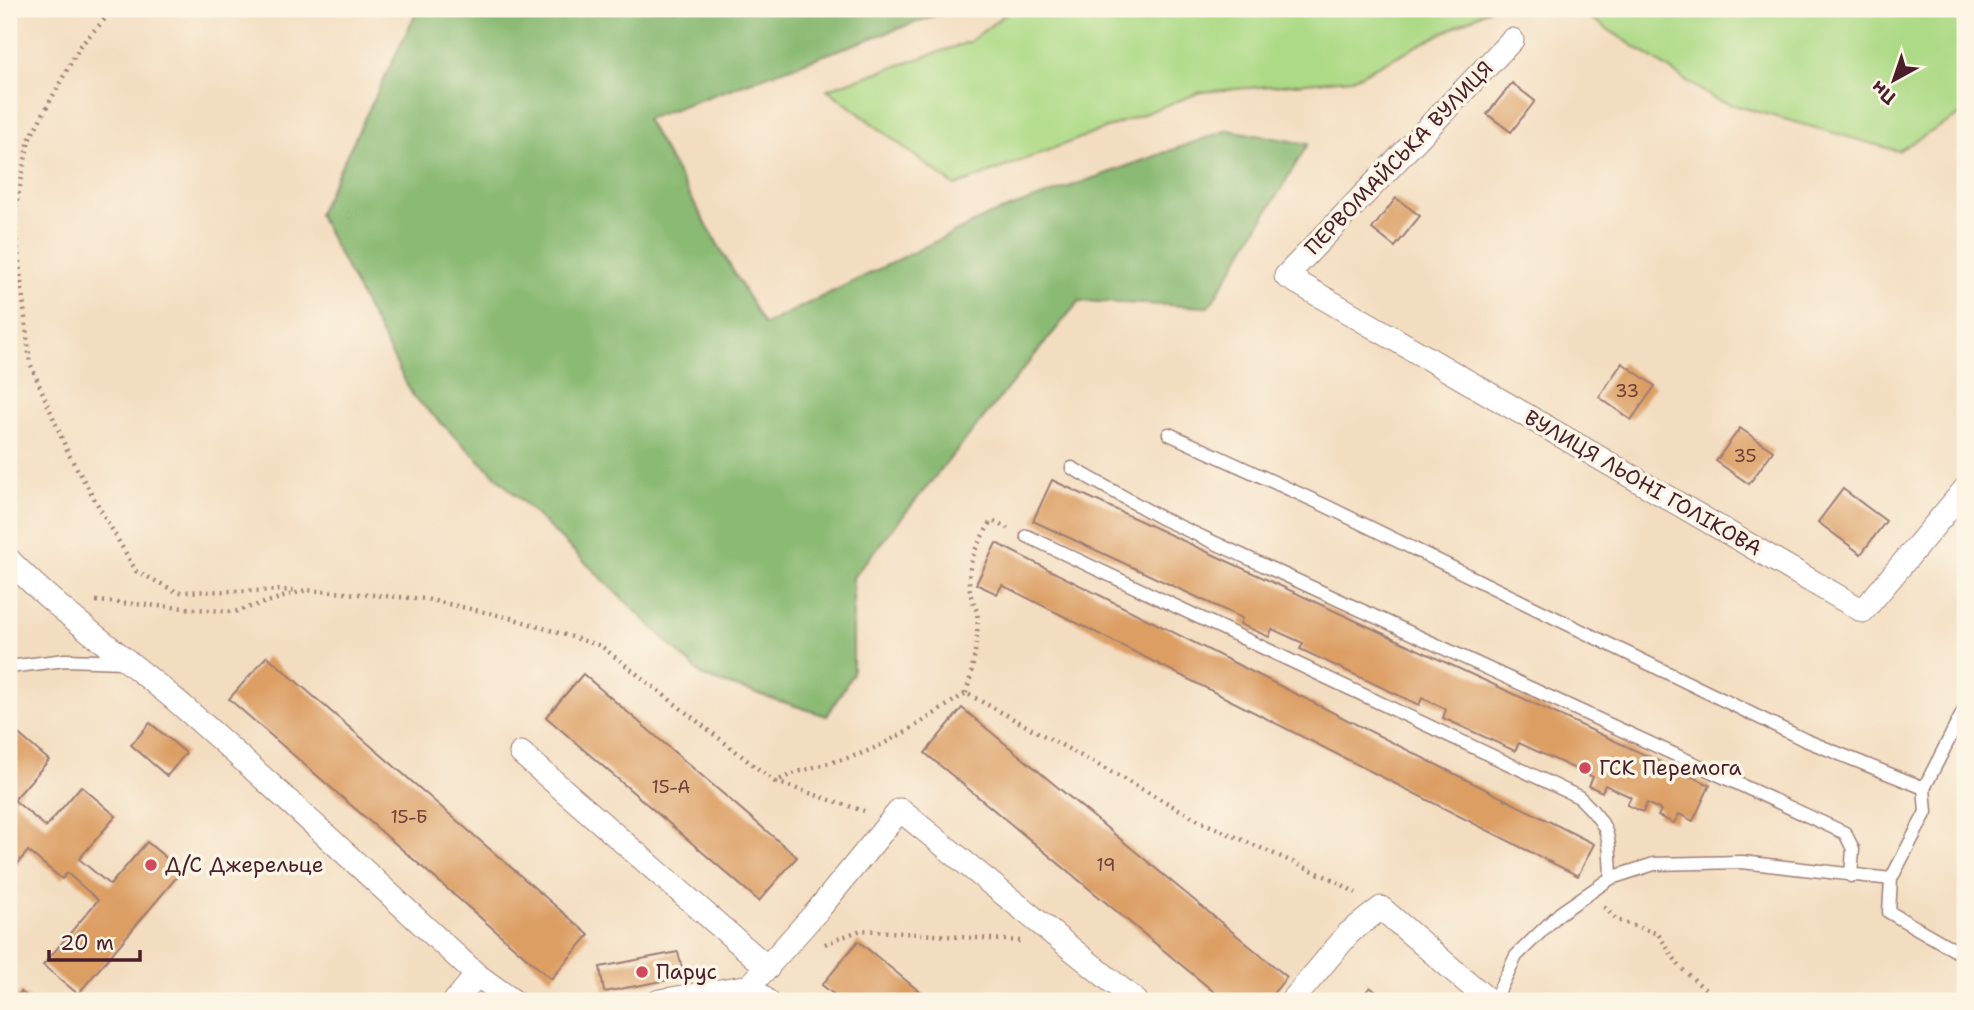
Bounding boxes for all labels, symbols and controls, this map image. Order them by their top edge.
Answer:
north arrow [1858,46,1928,116]
street label: ПЕРВОМАЙСЬКА ВУЛИЦЯ [1299,55,1499,261]
text: Пн [1866,75,1901,110]
house number: 33 [1615,379,1639,403]
street label: ВУЛИЦЯ ЛЬОНІ ГОЛІКОВА [1519,403,1767,563]
house number: 35 [1733,444,1757,468]
place label: ГСК Перемога [1599,754,1742,782]
marker: ГСК Перемога [1577,760,1593,776]
house number: 15-А [652,775,690,799]
house number: 15-Б [390,805,428,829]
place label: Д/С Джерельце [165,851,324,879]
house number: 19 [1096,853,1116,877]
marker: Д/С Джерельце [143,857,159,873]
scale bar [49,919,140,963]
text: 20 m [60,929,114,957]
place label: Парус [656,958,717,986]
marker: Парус [634,964,650,980]

